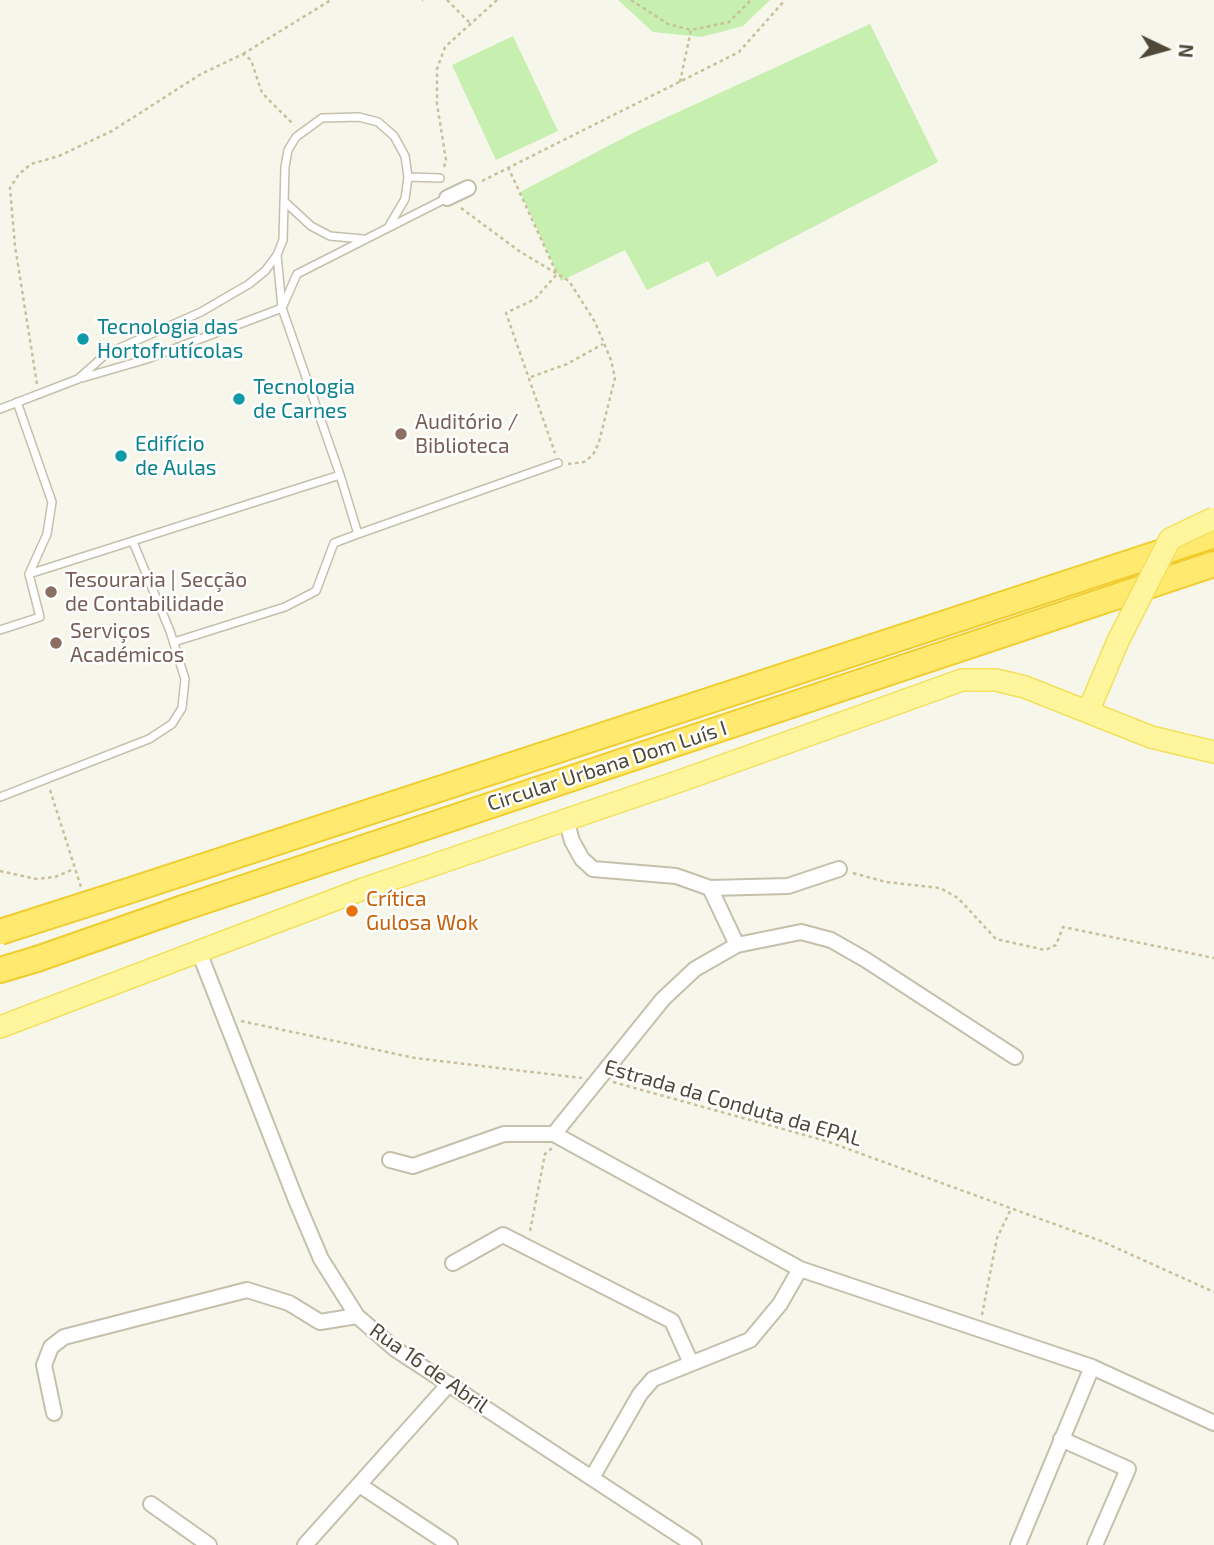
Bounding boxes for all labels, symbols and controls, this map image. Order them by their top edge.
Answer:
north arrow [1130,14,1200,84]
text: N [1174,43,1198,59]
place label: Tecnologia das Hortofrutícolas [97,314,243,364]
marker: Tecnologia das Hortofrutícolas [75,331,91,347]
place label: Tecnologia de Carnes [253,374,355,424]
marker: Tecnologia de Carnes [231,391,247,407]
place label: Auditório / Biblioteca [415,409,518,459]
marker: Auditório / Biblioteca [393,426,409,442]
place label: Edifício de Aulas [135,431,216,481]
marker: Edifício de Aulas [113,448,129,464]
place label: Tesouraria | Secção de Contabilidade [65,567,247,617]
marker: Tesouraria | Secção de Contabilidade [43,584,59,600]
place label: Serviços Académicos [70,618,184,668]
marker: Serviços Académicos [48,635,64,651]
street label: Circular Urbana Dom Luís I [484,715,730,817]
place label: Crítica Gulosa Wok [366,886,478,936]
marker: Crítica Gulosa Wok [344,903,360,919]
street label: Estrada da Conduta da EPAL [601,1054,865,1152]
street label: Rua 16 de Abril [365,1318,493,1418]

